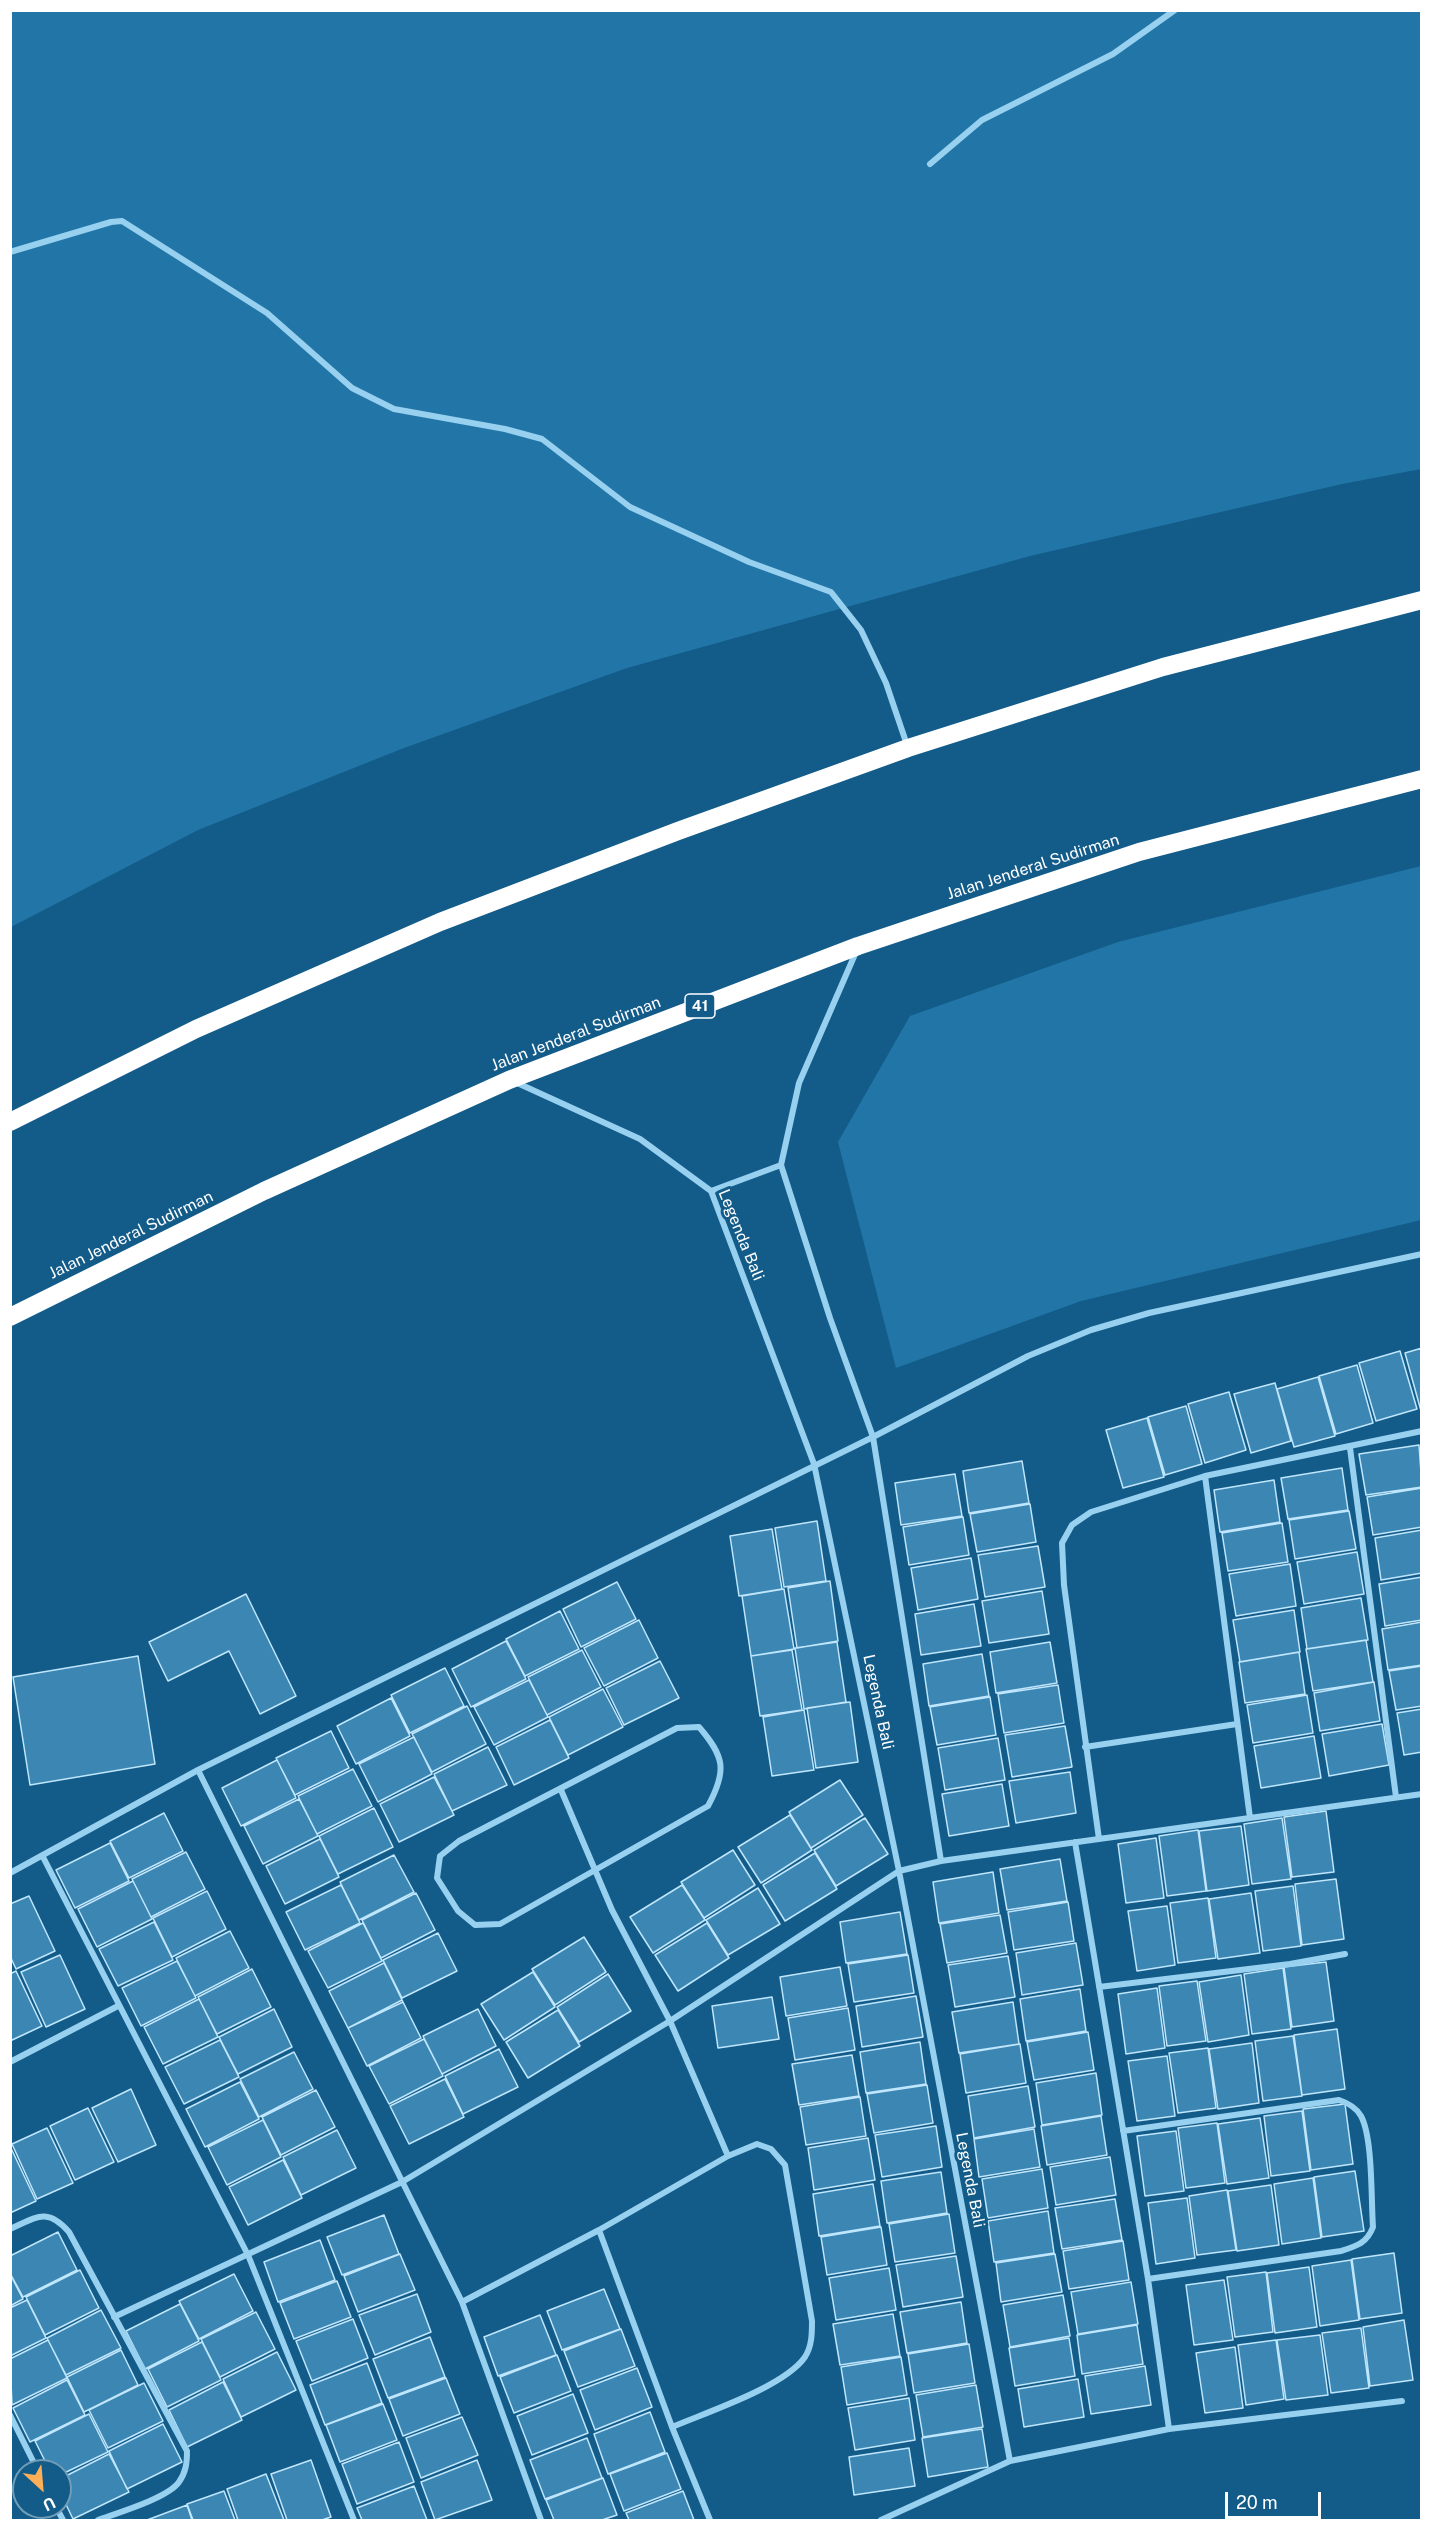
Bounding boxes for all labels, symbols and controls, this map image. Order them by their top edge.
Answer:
street label: Jalan Jenderal Sudirman [944,830,1122,904]
street label: Jalan Jenderal Sudirman [488,993,664,1075]
road number: 41 [685,994,715,1018]
street label: Jalan Jenderal Sudirman [46,1187,216,1283]
street label: Legenda Bali [714,1187,768,1283]
street label: Legenda Bali [859,1653,897,1751]
street label: Legenda Bali [951,2131,989,2229]
north arrow [12,2459,72,2519]
scale bar [1228,2480,1324,2518]
text: 20 m [1236,2492,1278,2513]
text: U [40,2493,59,2515]

